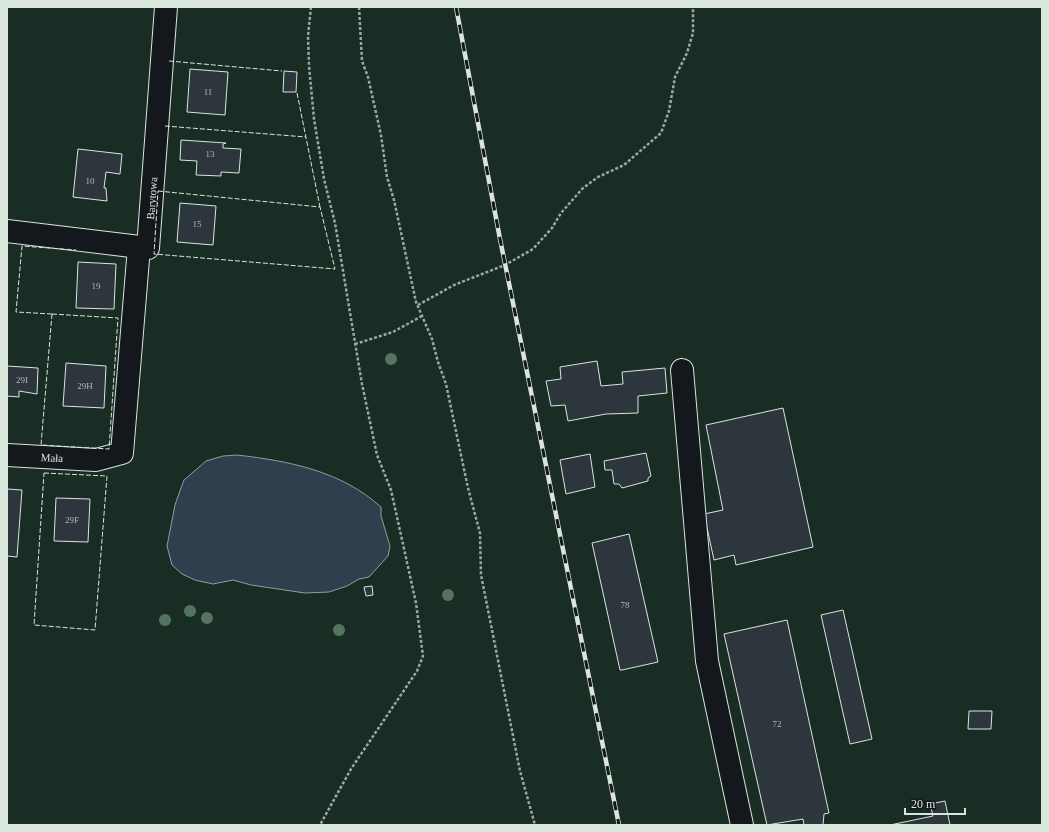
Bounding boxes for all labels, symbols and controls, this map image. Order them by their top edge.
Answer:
house number: 11 [204,87,212,97]
house number: 13 [206,149,215,159]
house number: 10 [86,176,95,186]
street label: Barytowa [144,176,159,220]
house number: 15 [193,219,202,229]
house number: 19 [92,281,101,291]
house number: 29I [16,375,28,385]
house number: 29H [77,381,93,391]
street label: Mała [40,451,64,464]
house number: 29F [65,515,79,525]
house number: 78 [621,600,630,610]
house number: 72 [773,719,782,729]
scale bar [905,790,965,816]
text: 20 m [911,797,936,811]

